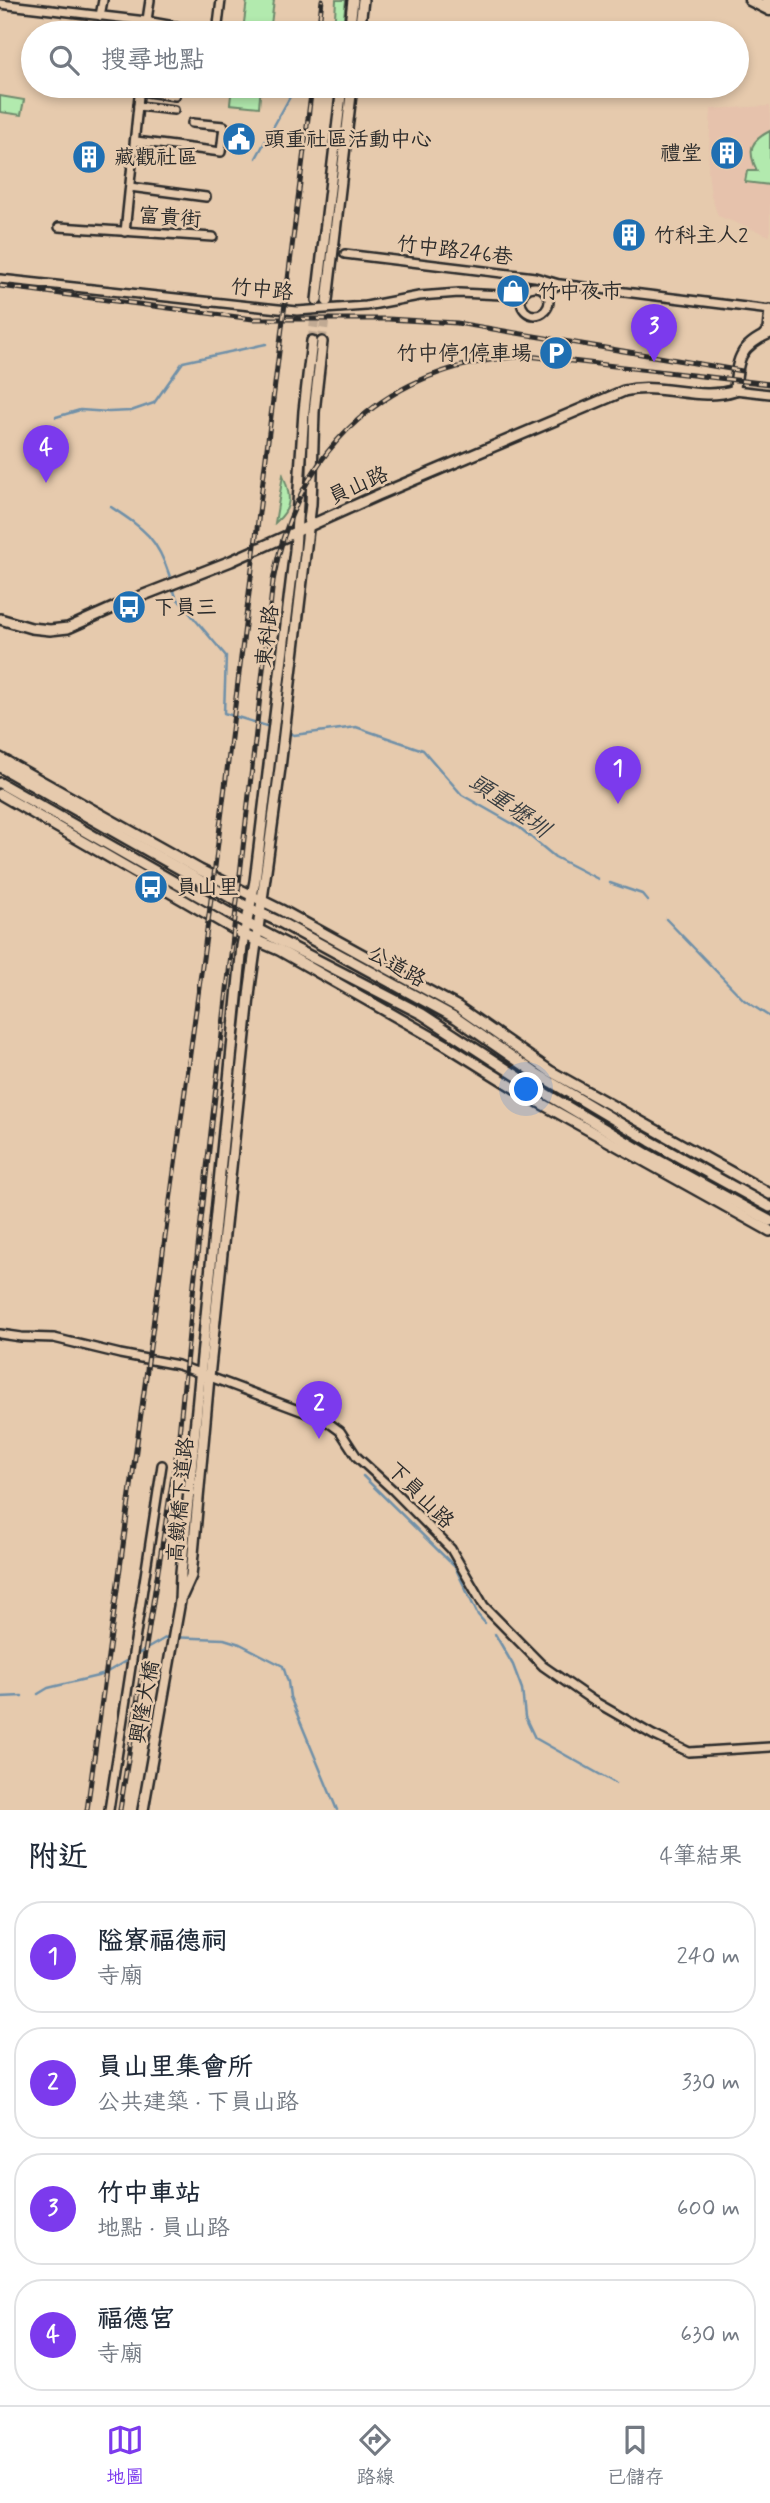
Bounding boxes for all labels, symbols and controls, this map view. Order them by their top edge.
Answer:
search box [21,21,749,98]
icon: search [45,41,83,79]
text: 搜尋地點 [101,44,205,78]
public building icon: 頭重社區活動中心 [220,120,258,158]
place label: 頭重社區活動中心 [264,126,432,154]
building icon: 禮堂 [708,134,746,172]
building icon: 藏觀社區 [70,138,108,176]
place label: 禮堂 [660,140,702,168]
place label: 藏觀社區 [114,144,198,172]
street label: 富貴街 [138,202,202,234]
building icon: 竹科主人2 [610,216,648,254]
place label: 竹科主人2 [654,222,748,250]
street label: 竹中路246巷 [395,230,515,272]
shop icon: 竹中夜市 [494,272,532,310]
street label: 竹中路 [229,273,295,307]
place label: 竹中夜市 [538,278,622,306]
pin: 3 [631,304,677,362]
parking icon: 竹中停1停車場 [537,334,575,372]
place label: 竹中停1停車場 [397,340,532,368]
pin: 4 [23,425,69,483]
street label: 員山路 [324,460,393,512]
bus stop icon: 下員三 [110,588,148,626]
place label: 下員三 [154,594,217,622]
street label: 東科路 [250,603,286,669]
pin: 1 [595,746,641,804]
water label: 頭重壢圳 [463,768,558,847]
bus stop icon: 員山里 [132,868,170,906]
place label: 員山里 [176,874,239,902]
street label: 公道路 [362,939,431,994]
your location [509,1072,543,1106]
pin: 2 [296,1381,342,1439]
street label: 高鐵橋下道路 [162,1436,200,1564]
street label: 下員山路 [381,1456,460,1535]
street label: 興隆大橋 [124,1658,166,1746]
text: 附近 [28,1838,88,1877]
text: 4筆結果 [660,1842,742,1872]
text: 隘寮福德祠 [97,1925,227,1959]
text: 1 [48,1942,58,1972]
text: 240 m [676,1942,740,1972]
text: 寺廟 [97,1962,143,1992]
text: 員山里集會所 [97,2051,253,2085]
text: 2 [47,2068,59,2098]
text: 330 m [682,2068,740,2098]
text: 公共建築 · 下員山路 [97,2088,299,2118]
text: 竹中車站 [97,2177,201,2211]
text: 3 [48,2194,58,2224]
text: 600 m [677,2194,740,2224]
text: 地點 · 員山路 [97,2214,230,2244]
text: 福德宮 [97,2303,175,2337]
text: 4 [46,2320,60,2350]
text: 630 m [680,2320,740,2350]
text: 寺廟 [97,2340,143,2370]
tab: 地圖 [106,2421,144,2490]
tab: 路線 [356,2421,395,2490]
tab: 已儲存 [607,2421,664,2490]

